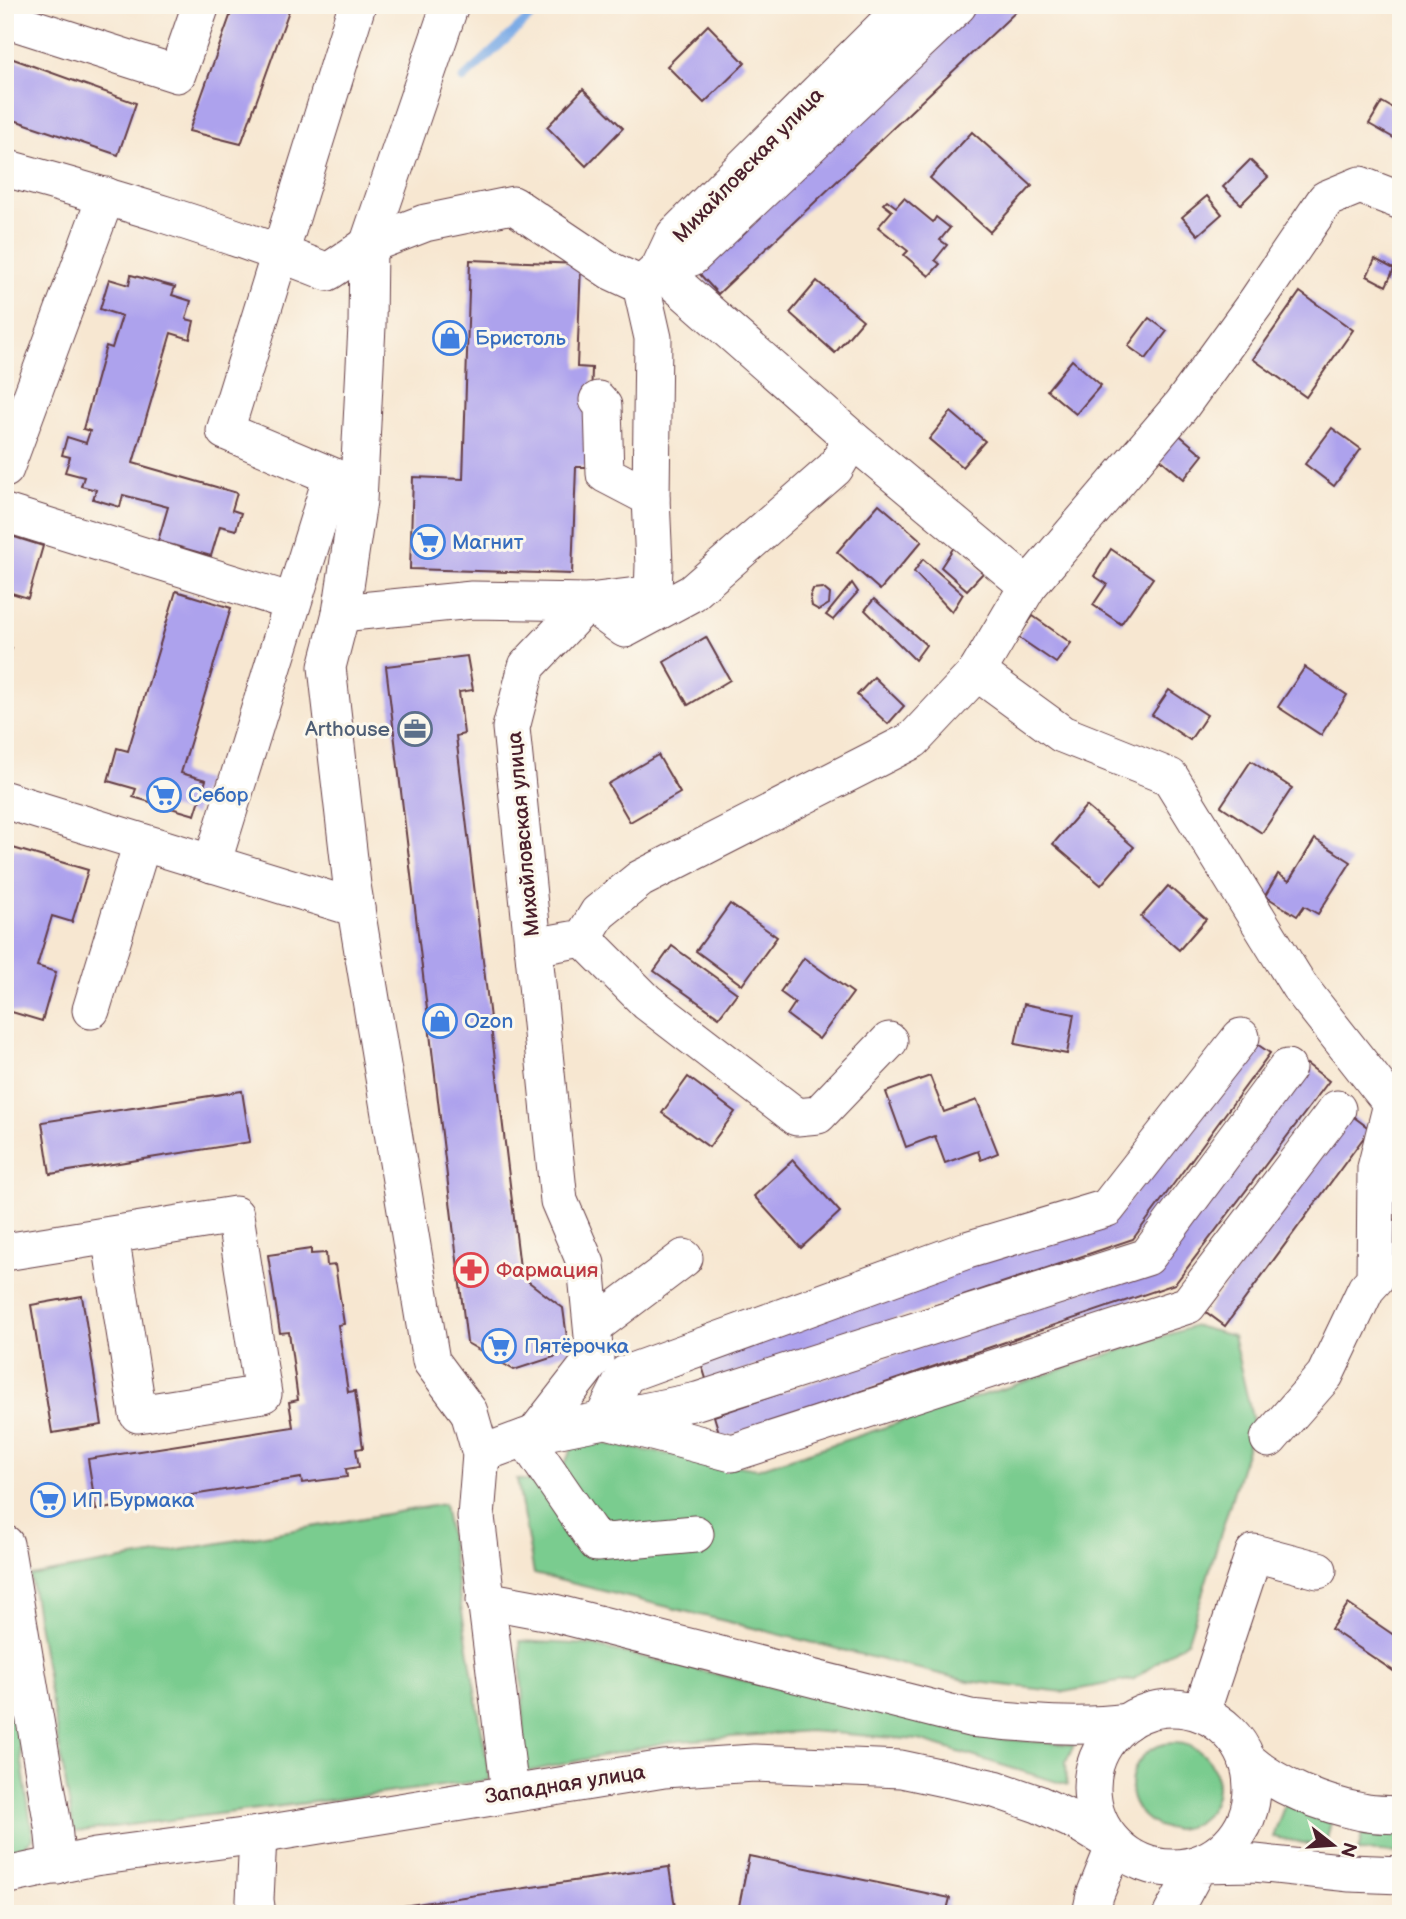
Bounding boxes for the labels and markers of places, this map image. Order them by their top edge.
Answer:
shop icon: Бристоль [431,319,469,357]
place label: Бристоль [475,326,566,351]
supermarket icon: Магнит [409,523,447,561]
place label: Магнит [452,530,524,555]
office icon: Arthouse [396,710,434,748]
place label: Arthouse [305,717,390,742]
supermarket icon: Себор [145,776,183,814]
place label: Себор [188,783,248,808]
shop icon: Ozon [421,1002,459,1040]
place label: Ozon [464,1009,513,1034]
pharmacy icon: Фармация [452,1251,490,1289]
place label: Фармация [496,1258,599,1283]
supermarket icon: Пятёрочка [480,1327,518,1365]
place label: Пятёрочка [524,1334,630,1359]
supermarket icon: ИП Бурмака [29,1481,67,1519]
place label: ИП Бурмака [72,1488,195,1513]

